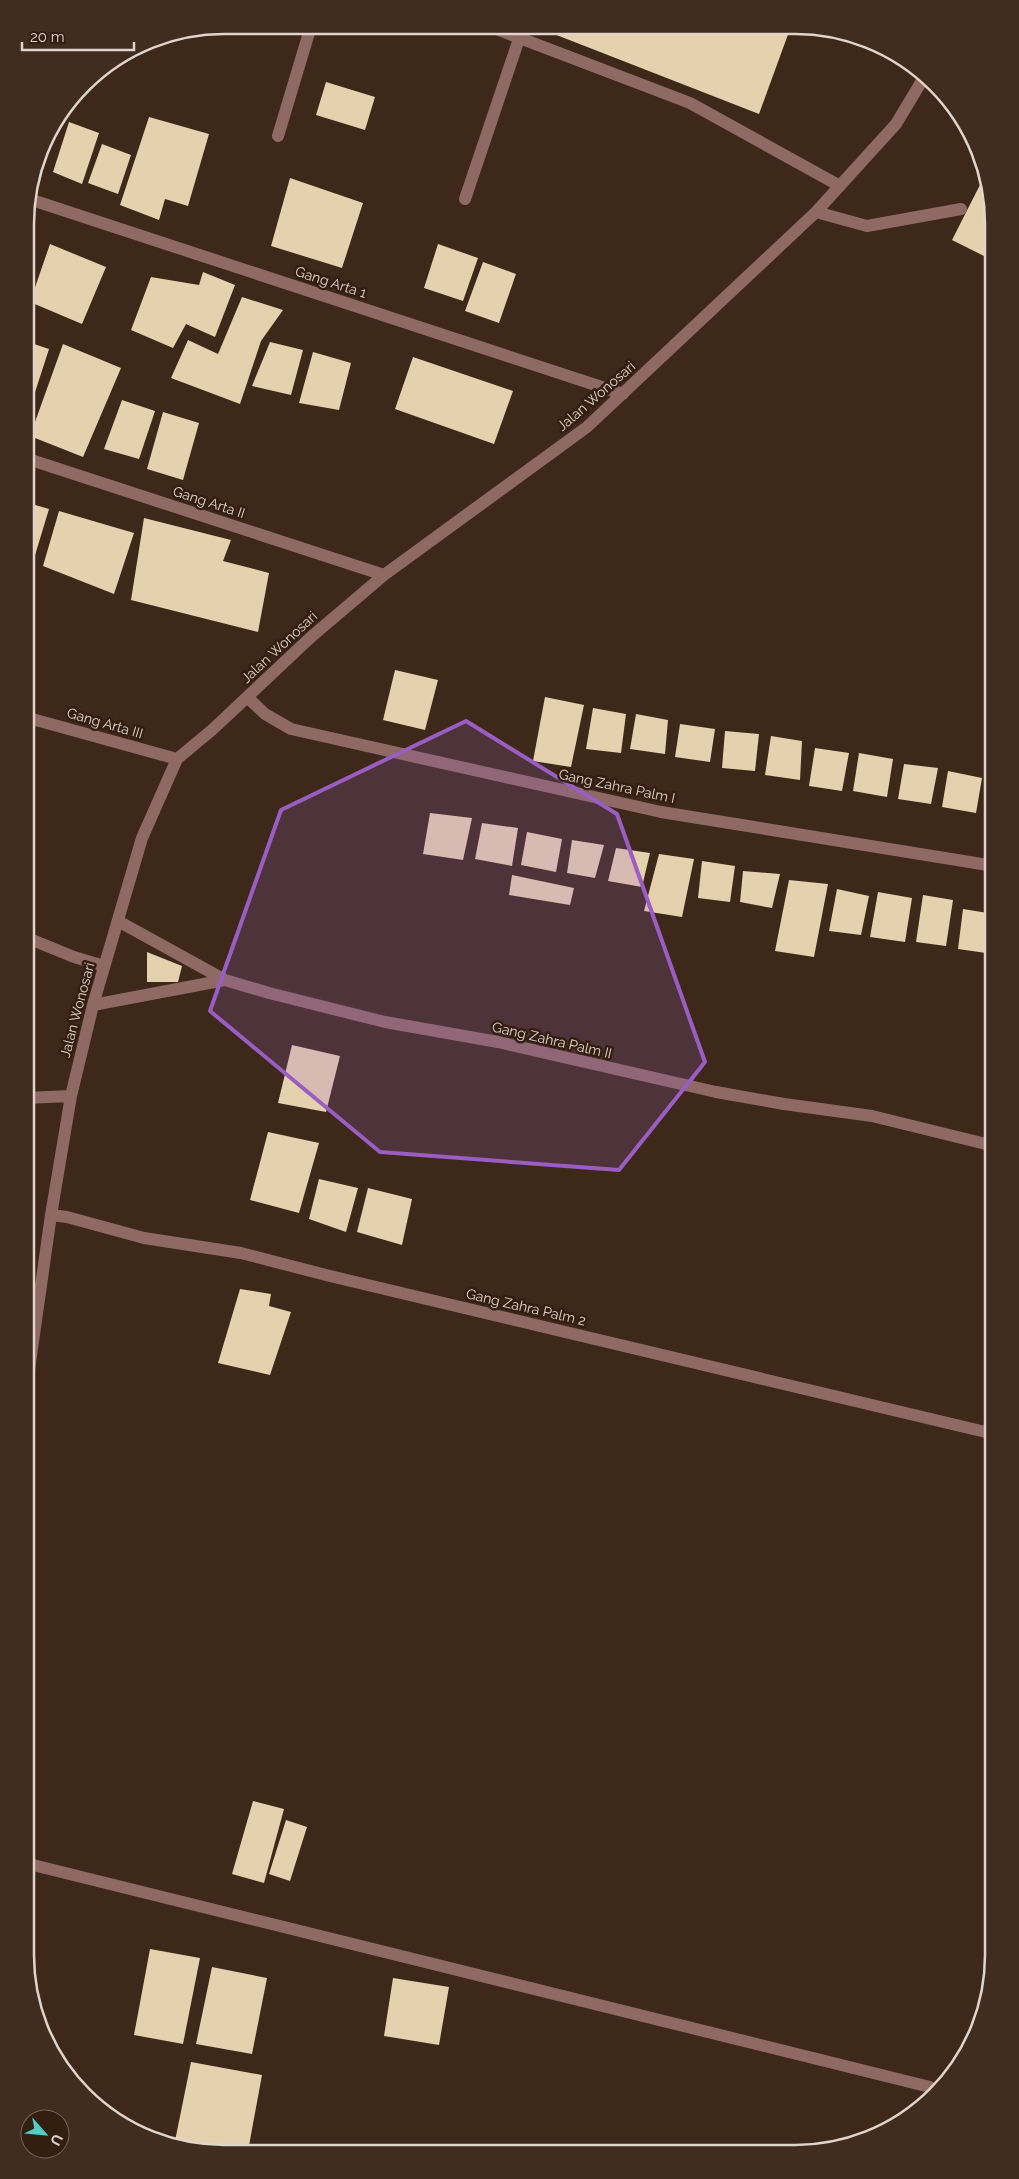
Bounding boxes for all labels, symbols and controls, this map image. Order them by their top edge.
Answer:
scale bar [22,20,135,52]
text: 20 m [30,28,65,46]
street label: Gang Arta 1 [293,263,369,301]
street label: Jalan Wonosari [554,358,638,434]
street label: Gang Arta II [171,483,247,521]
street label: Jalan Wonosari [238,608,320,686]
street label: Gang Arta III [65,705,145,741]
street label: Gang Zahra Palm I [557,766,677,806]
street label: Jalan Wonosari [57,961,97,1059]
street label: Gang Zahra Palm II [491,1018,613,1062]
street label: Gang Zahra Palm 2 [465,1285,587,1329]
north arrow [20,2109,70,2159]
text: U [47,2132,66,2148]

